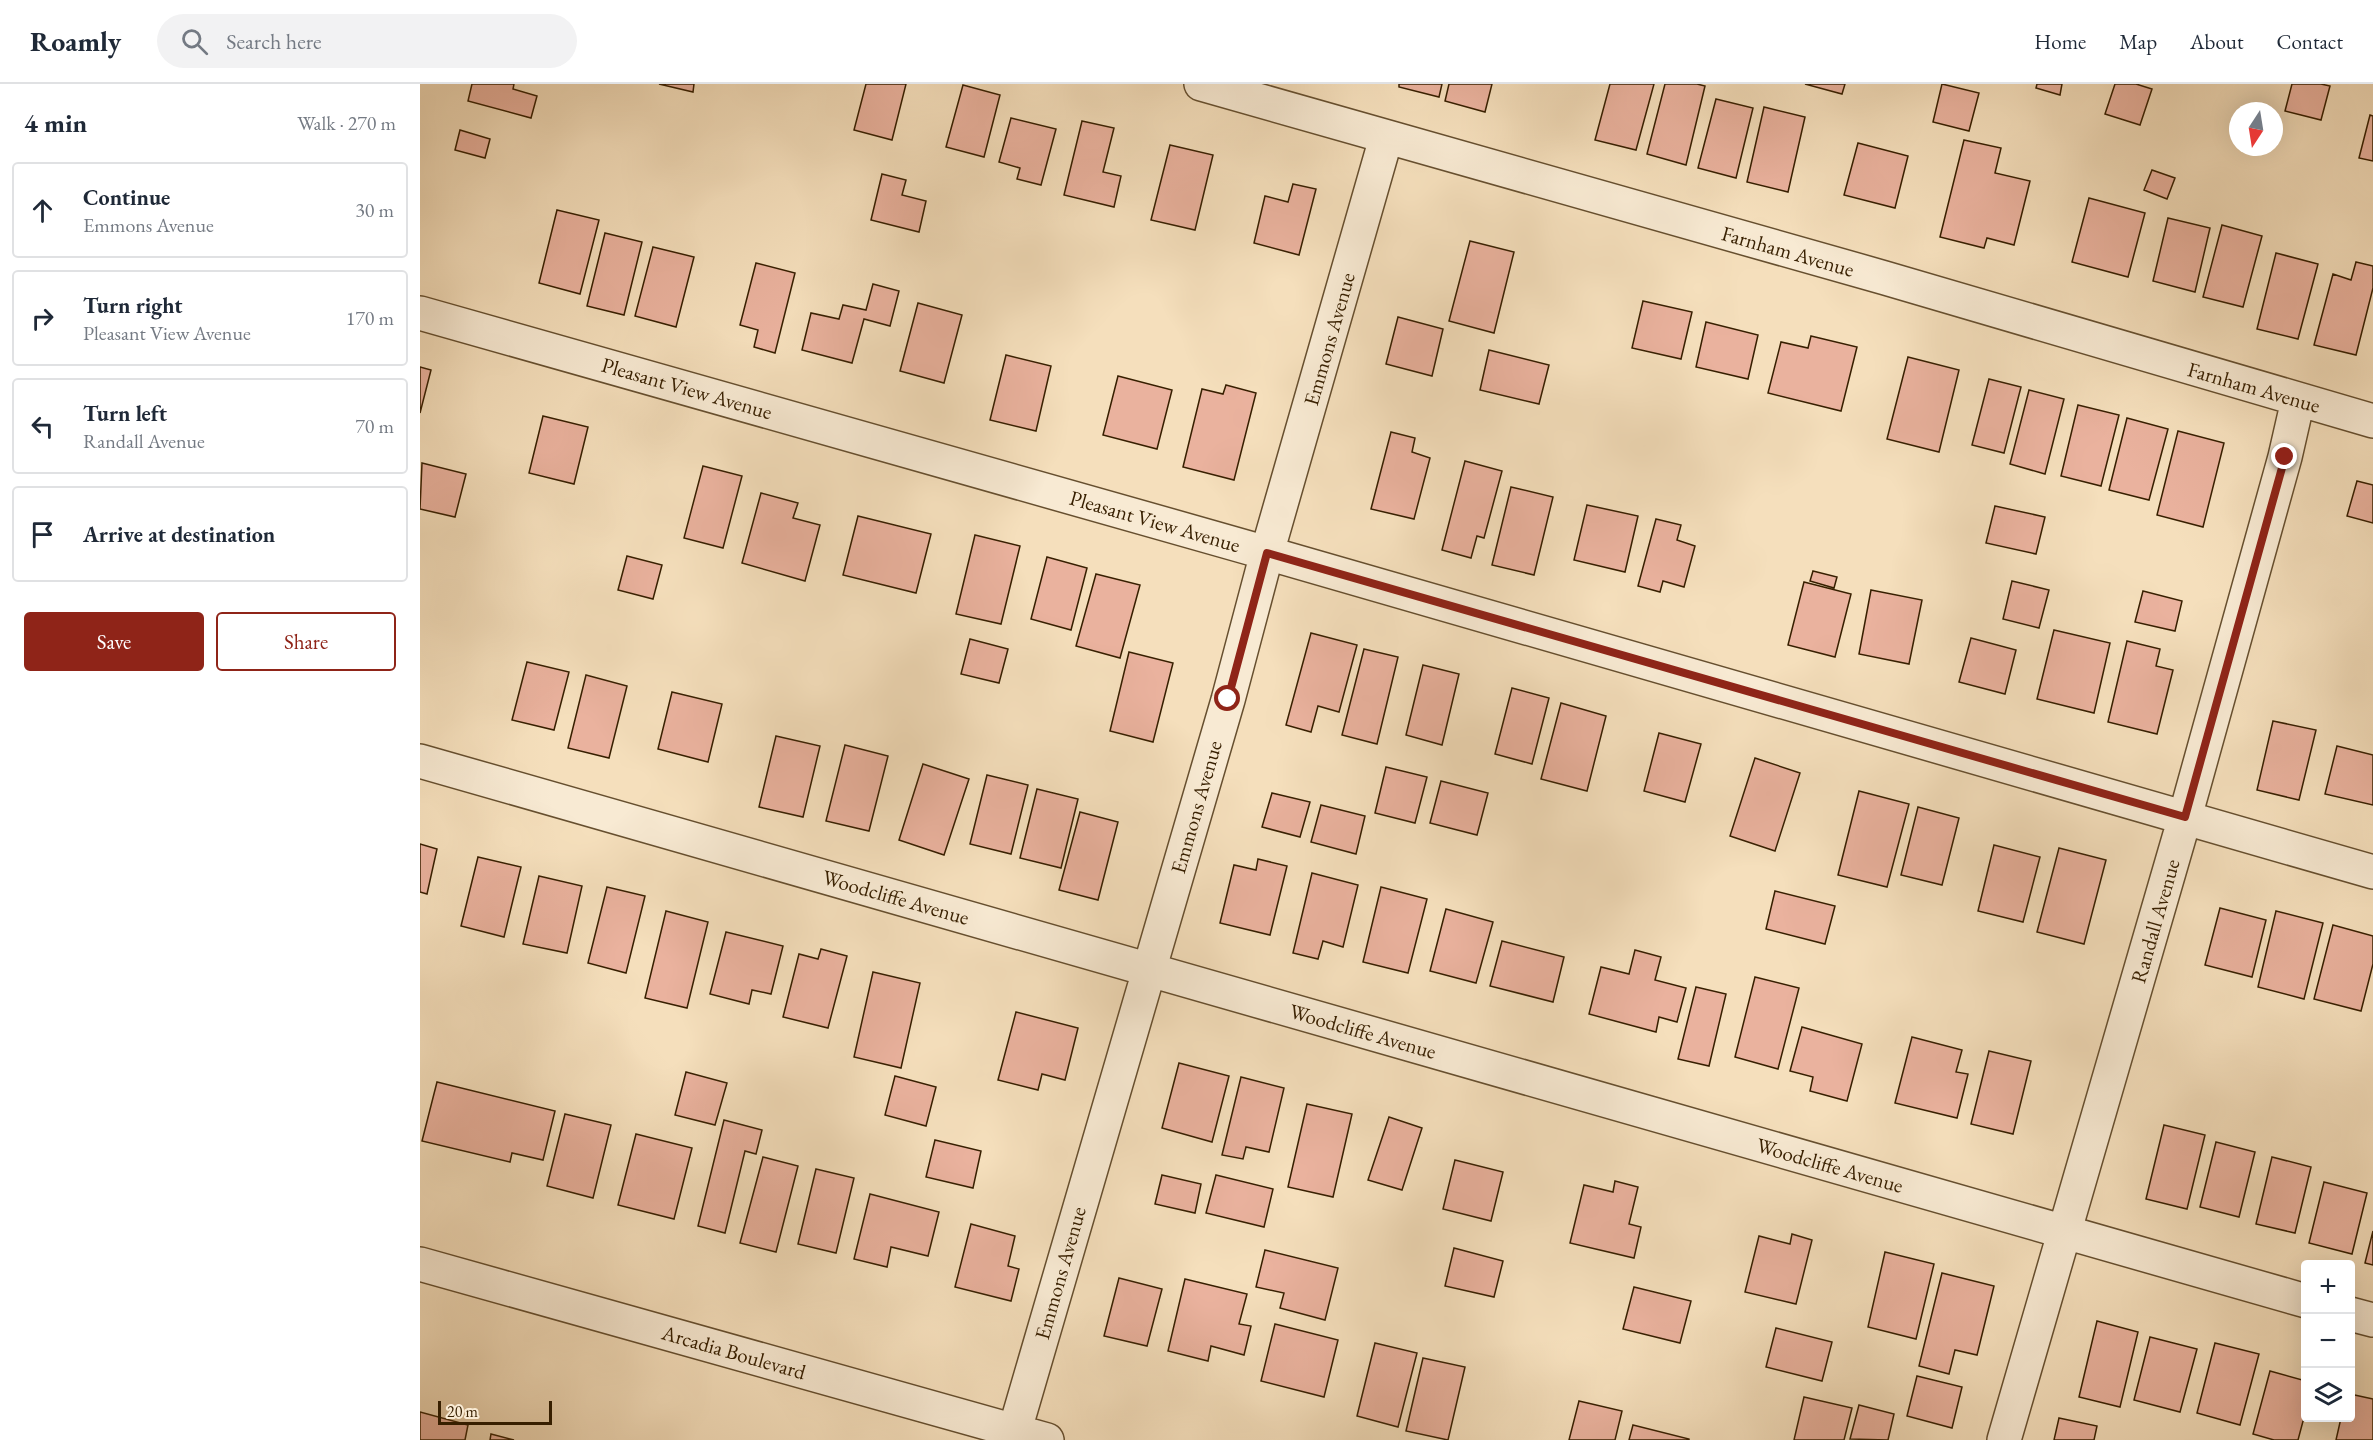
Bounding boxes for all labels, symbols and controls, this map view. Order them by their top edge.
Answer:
search box [157,14,577,68]
text: Roamly [30,23,121,59]
icon: search [178,25,211,58]
text: Search here [226,27,322,56]
text: Home [2034,28,2086,55]
text: Map [2119,28,2157,55]
text: About [2190,28,2243,55]
text: Contact [2276,28,2343,55]
north arrow [2229,102,2283,156]
text: 4 min [24,106,87,140]
text: Walk · 270 m [297,110,396,136]
text: Continue [83,183,170,212]
icon: ahead [26,194,59,227]
text: 30 m [355,197,394,223]
text: Emmons Avenue [83,212,214,238]
street label: Farnham Avenue [1719,219,1857,283]
street label: Emmons Avenue [1297,269,1361,409]
text: Turn right [83,291,182,320]
icon: right [26,302,59,335]
text: 170 m [346,305,394,331]
text: Pleasant View Avenue [83,320,251,346]
street label: Pleasant View Avenue [599,351,775,425]
street label: Farnham Avenue [2185,355,2323,419]
text: Turn left [83,399,167,428]
icon: left [26,410,59,443]
text: 70 m [355,413,394,439]
text: Randall Avenue [83,428,205,454]
route end [2271,443,2297,469]
street label: Pleasant View Avenue [1067,484,1243,558]
icon: arrive [26,518,59,551]
text: Arrive at destination [83,520,275,549]
button: Save [24,612,204,671]
button: Share [216,612,396,671]
route start [1214,685,1240,711]
street label: Emmons Avenue [1164,737,1228,877]
street label: Randall Avenue [2124,856,2186,986]
street label: Woodcliffe Avenue [819,863,973,931]
street label: Woodcliffe Avenue [1286,997,1440,1065]
street label: Woodcliffe Avenue [1753,1131,1907,1199]
street label: Emmons Avenue [1028,1203,1092,1343]
map controls [2301,1260,2355,1422]
button: + [2301,1260,2355,1314]
button: − [2301,1314,2355,1368]
street label: Arcadia Boulevard [658,1318,809,1386]
button: layers [2301,1368,2355,1422]
scale bar [438,1398,552,1426]
text: 20 m [447,1401,478,1422]

